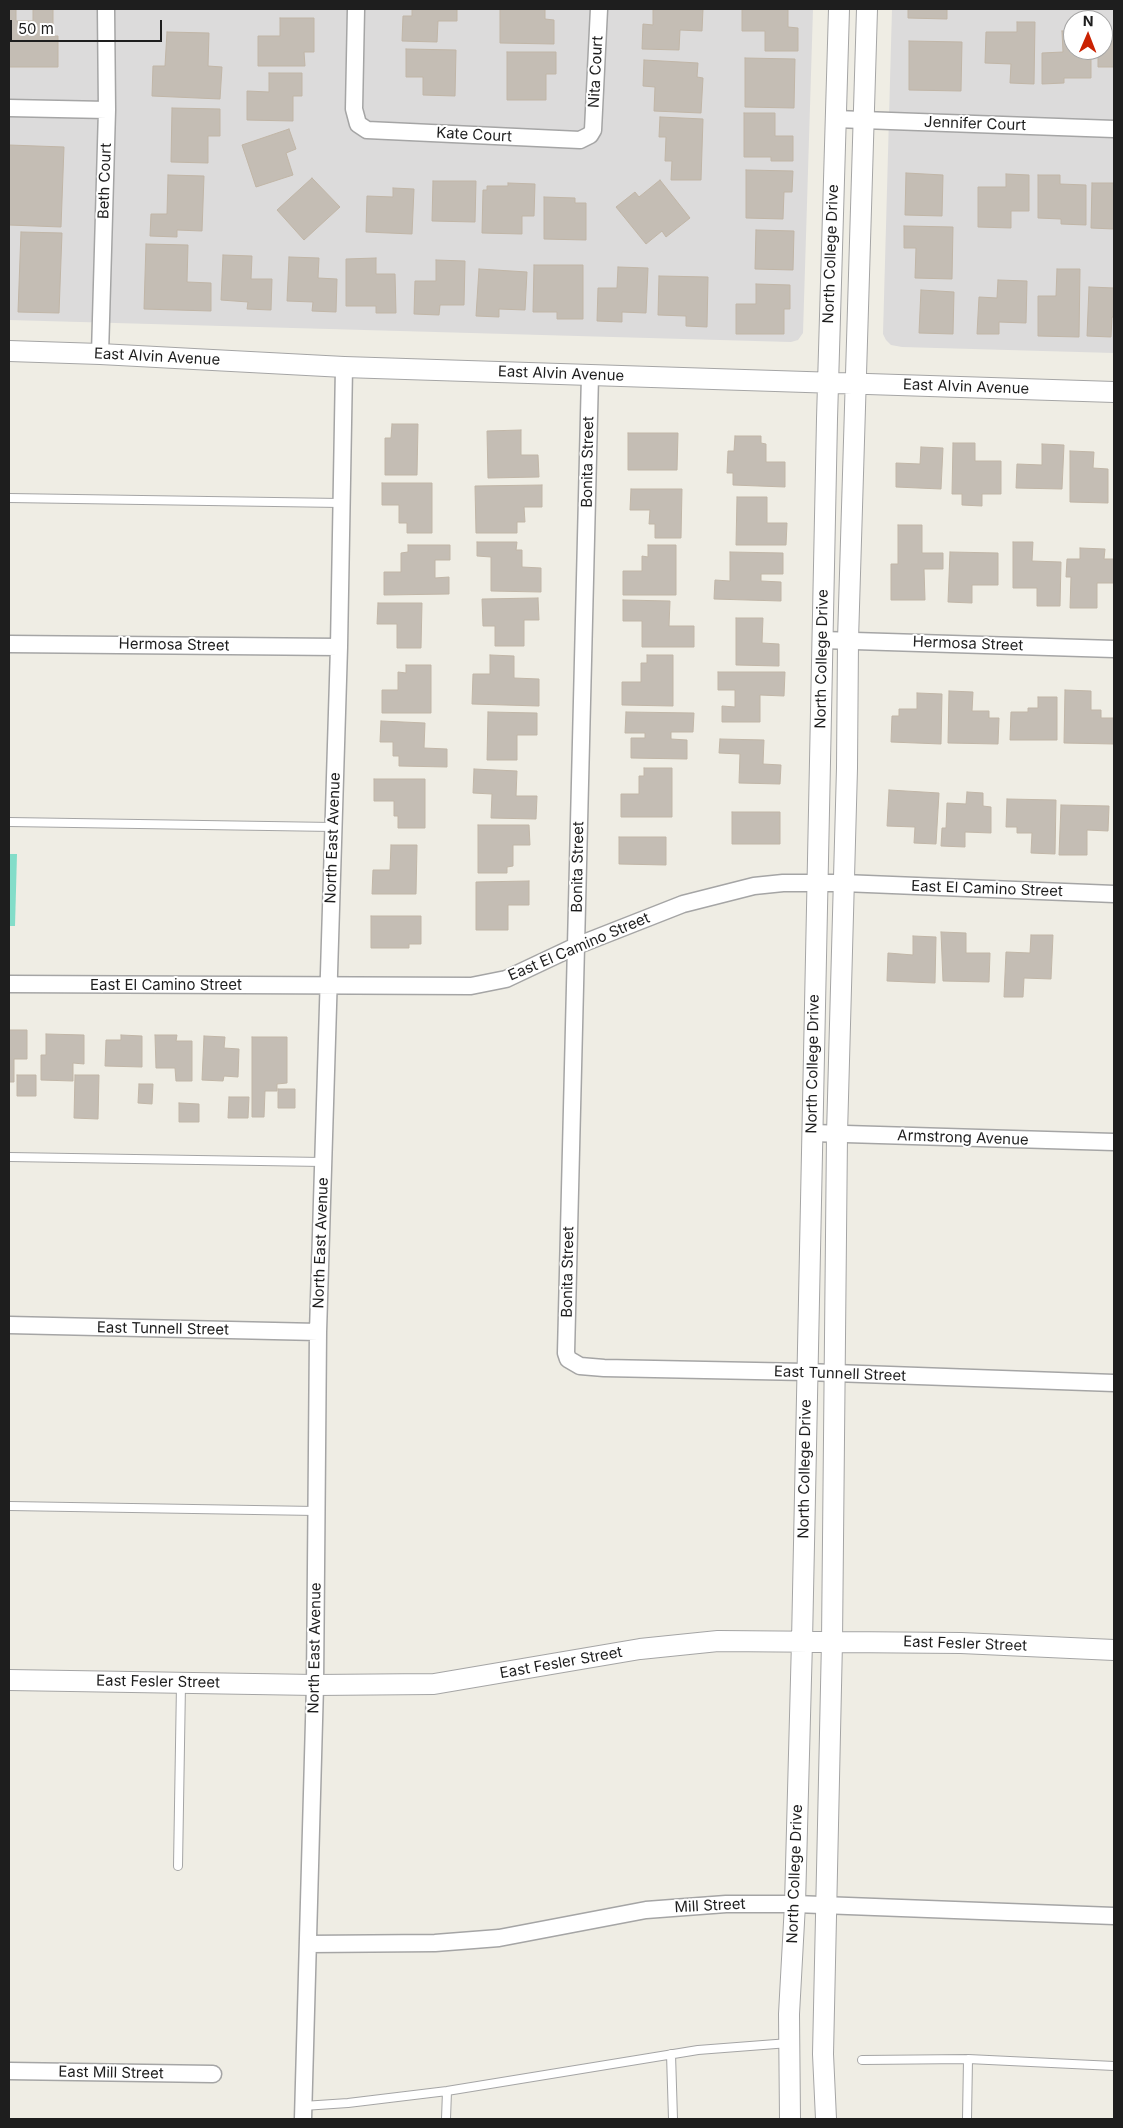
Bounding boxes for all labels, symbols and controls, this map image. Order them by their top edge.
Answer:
scale bar [12,10,165,42]
north arrow [1063,10,1113,60]
text: N [1083,12,1094,29]
text: 50 m [18,19,54,38]
street label: Nita Court [585,35,607,109]
street label: Jennifer Court [924,113,1026,135]
street label: Kate Court [436,124,512,146]
street label: Beth Court [95,143,115,219]
street label: North College Drive [820,184,842,324]
street label: East Alvin Avenue [93,345,221,369]
street label: East Alvin Avenue [498,363,624,385]
street label: East Alvin Avenue [903,376,1029,398]
street label: Bonita Street [578,416,598,508]
street label: North College Drive [812,589,832,729]
street label: Hermosa Street [912,633,1024,655]
street label: Hermosa Street [118,635,230,655]
street label: North East Avenue [322,772,344,904]
street label: Bonita Street [568,821,588,913]
street label: East El Camino Street [911,877,1063,901]
street label: East El Camino Street [506,909,652,985]
street label: East El Camino Street [90,976,242,994]
street label: North College Drive [803,994,823,1134]
street label: Armstrong Avenue [897,1127,1029,1149]
street label: North East Avenue [310,1177,332,1309]
street label: Bonita Street [558,1226,578,1318]
street label: East Tunnell Street [97,1319,229,1339]
street label: East Tunnell Street [774,1363,906,1385]
street label: North College Drive [795,1399,815,1539]
street label: North East Avenue [305,1582,325,1714]
street label: East Fesler Street [903,1633,1027,1655]
street label: East Fesler Street [498,1643,624,1683]
street label: East Fesler Street [96,1672,220,1692]
street label: North College Drive [784,1804,806,1944]
street label: Mill Street [674,1895,746,1917]
street label: East Mill Street [58,2063,164,2083]

